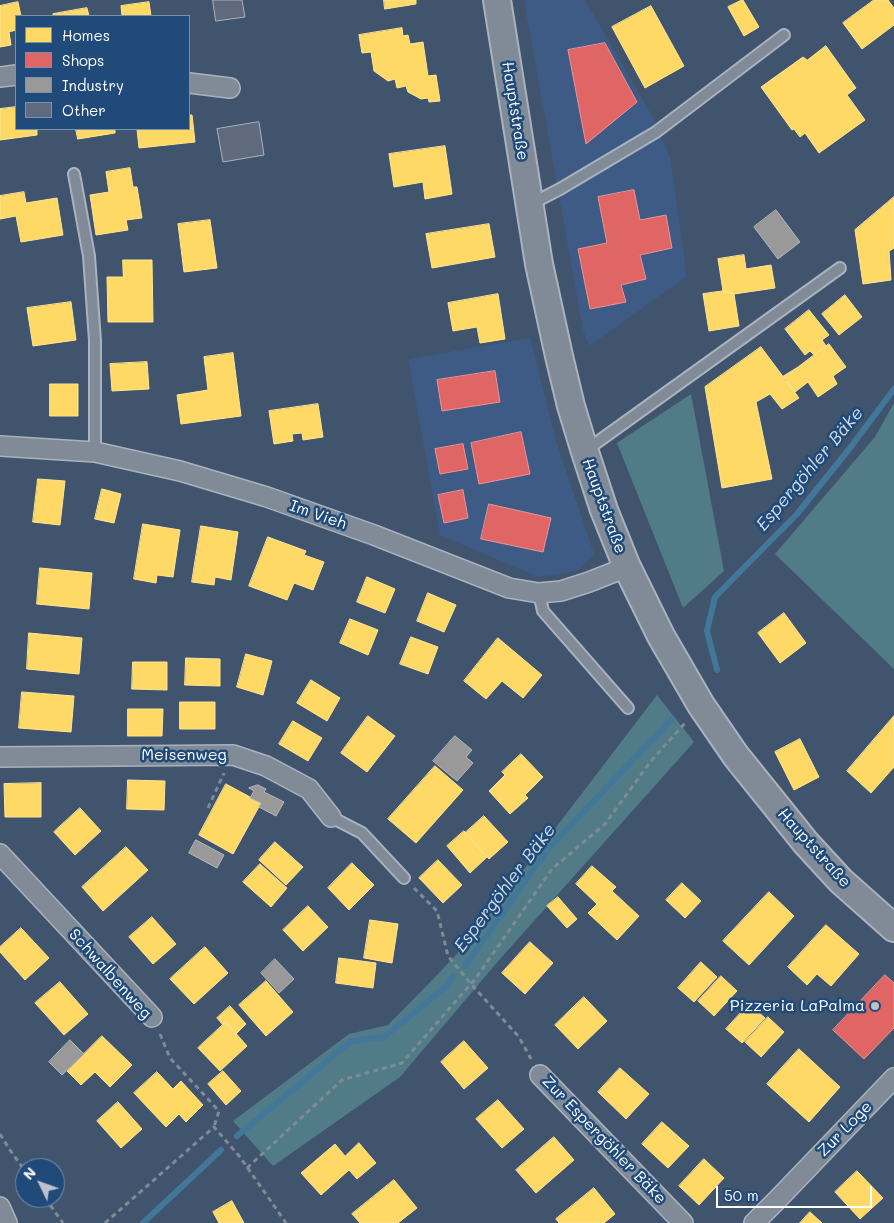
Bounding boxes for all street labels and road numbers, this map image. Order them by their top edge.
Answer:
street label: Hauptstraße [498,60,532,162]
street label: Hauptstraße [578,456,630,556]
street label: Im Vieh [287,496,349,534]
street label: Meisenweg [141,745,227,765]
street label: Hauptstraße [773,804,855,892]
street label: Schwalbenweg [65,925,155,1023]
street label: Zur Espergöhler Bäke [538,1072,670,1208]
street label: Zur Loge [814,1097,876,1161]

